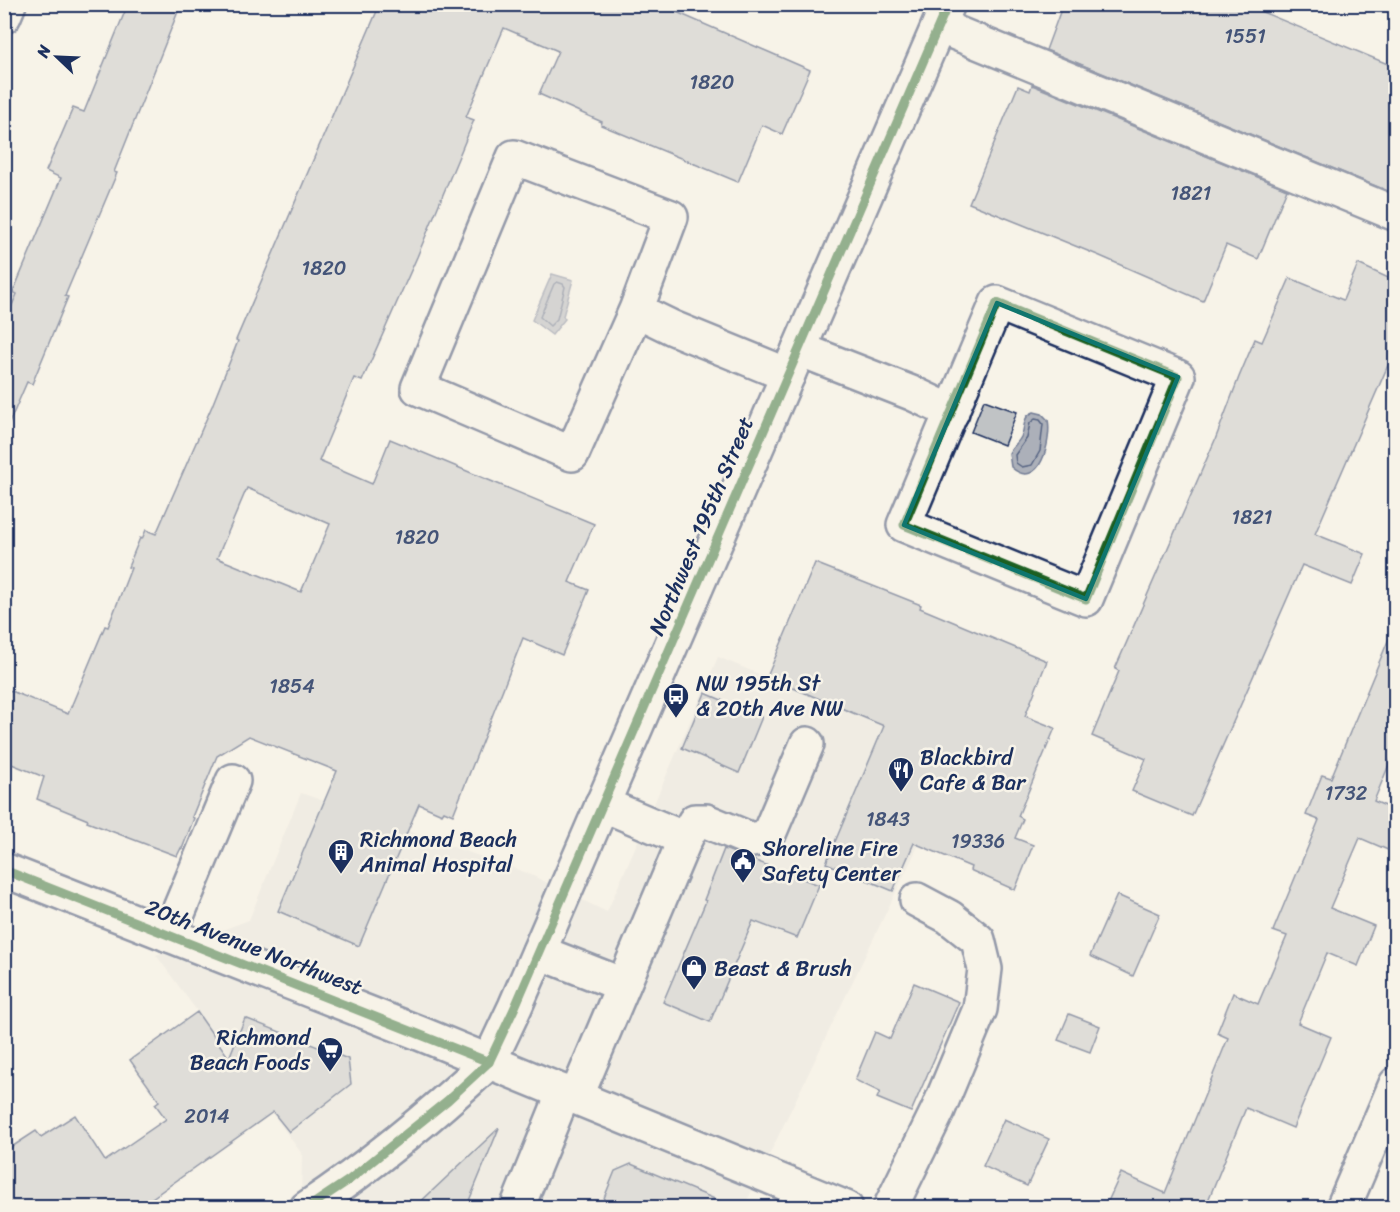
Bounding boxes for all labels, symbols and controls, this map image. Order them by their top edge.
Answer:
house number: 1551 [1224,19,1266,54]
north arrow [27,27,87,87]
text: N [28,40,60,63]
house number: 1820 [690,65,734,100]
house number: 1821 [1171,176,1211,211]
house number: 1820 [302,251,346,286]
street label: Northwest 195th Street [637,410,765,642]
house number: 1821 [1232,500,1272,535]
house number: 1820 [395,520,439,555]
place label: NW 195th St & 20th Ave NW [696,664,844,728]
house number: 1854 [269,669,315,704]
bus stop icon: NW 195th St & 20th Ave NW [661,681,691,719]
place label: Blackbird Cafe & Bar [920,738,1027,802]
restaurant icon: Blackbird Cafe & Bar [886,755,916,793]
house number: 1732 [1325,776,1368,811]
house number: 1843 [866,802,910,837]
place label: Richmond Beach Animal Hospital [359,820,517,884]
house number: 19336 [951,824,1005,859]
place label: Shoreline Fire Safety Center [762,829,902,893]
building icon: Richmond Beach Animal Hospital [326,837,356,875]
public building icon: Shoreline Fire Safety Center [728,846,758,884]
street label: 20th Avenue Northwest [139,888,369,1007]
place label: Beast & Brush [714,949,852,988]
shop icon: Beast & Brush [679,953,709,991]
place label: Richmond Beach Foods [190,1018,311,1082]
supermarket icon: Richmond Beach Foods [315,1035,345,1073]
house number: 2014 [184,1099,230,1134]

